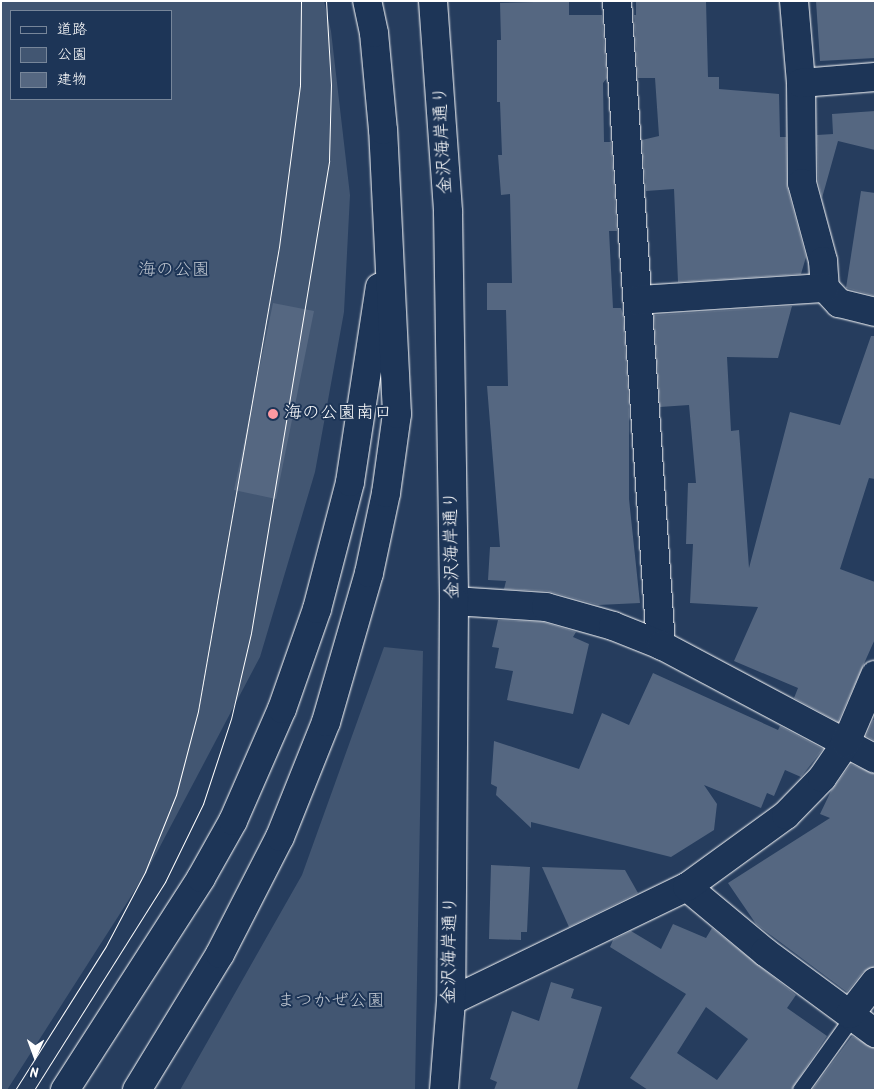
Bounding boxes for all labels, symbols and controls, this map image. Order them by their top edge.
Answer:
legend [10,10,172,100]
text: 道路 [57,18,87,42]
text: 公園 [57,43,87,67]
text: 建物 [57,68,87,92]
street label: 金沢海岸通り [430,86,458,194]
park label: 海の公園 [138,260,210,282]
place label: 海の公園南口 [284,403,392,425]
marker: 海の公園南口 [266,407,280,421]
street label: 金沢海岸通り [441,491,465,599]
street label: 金沢海岸通り [439,896,463,1004]
park label: まつかぜ公園 [277,991,385,1013]
north arrow [10,1031,60,1081]
text: N [30,1060,39,1082]

